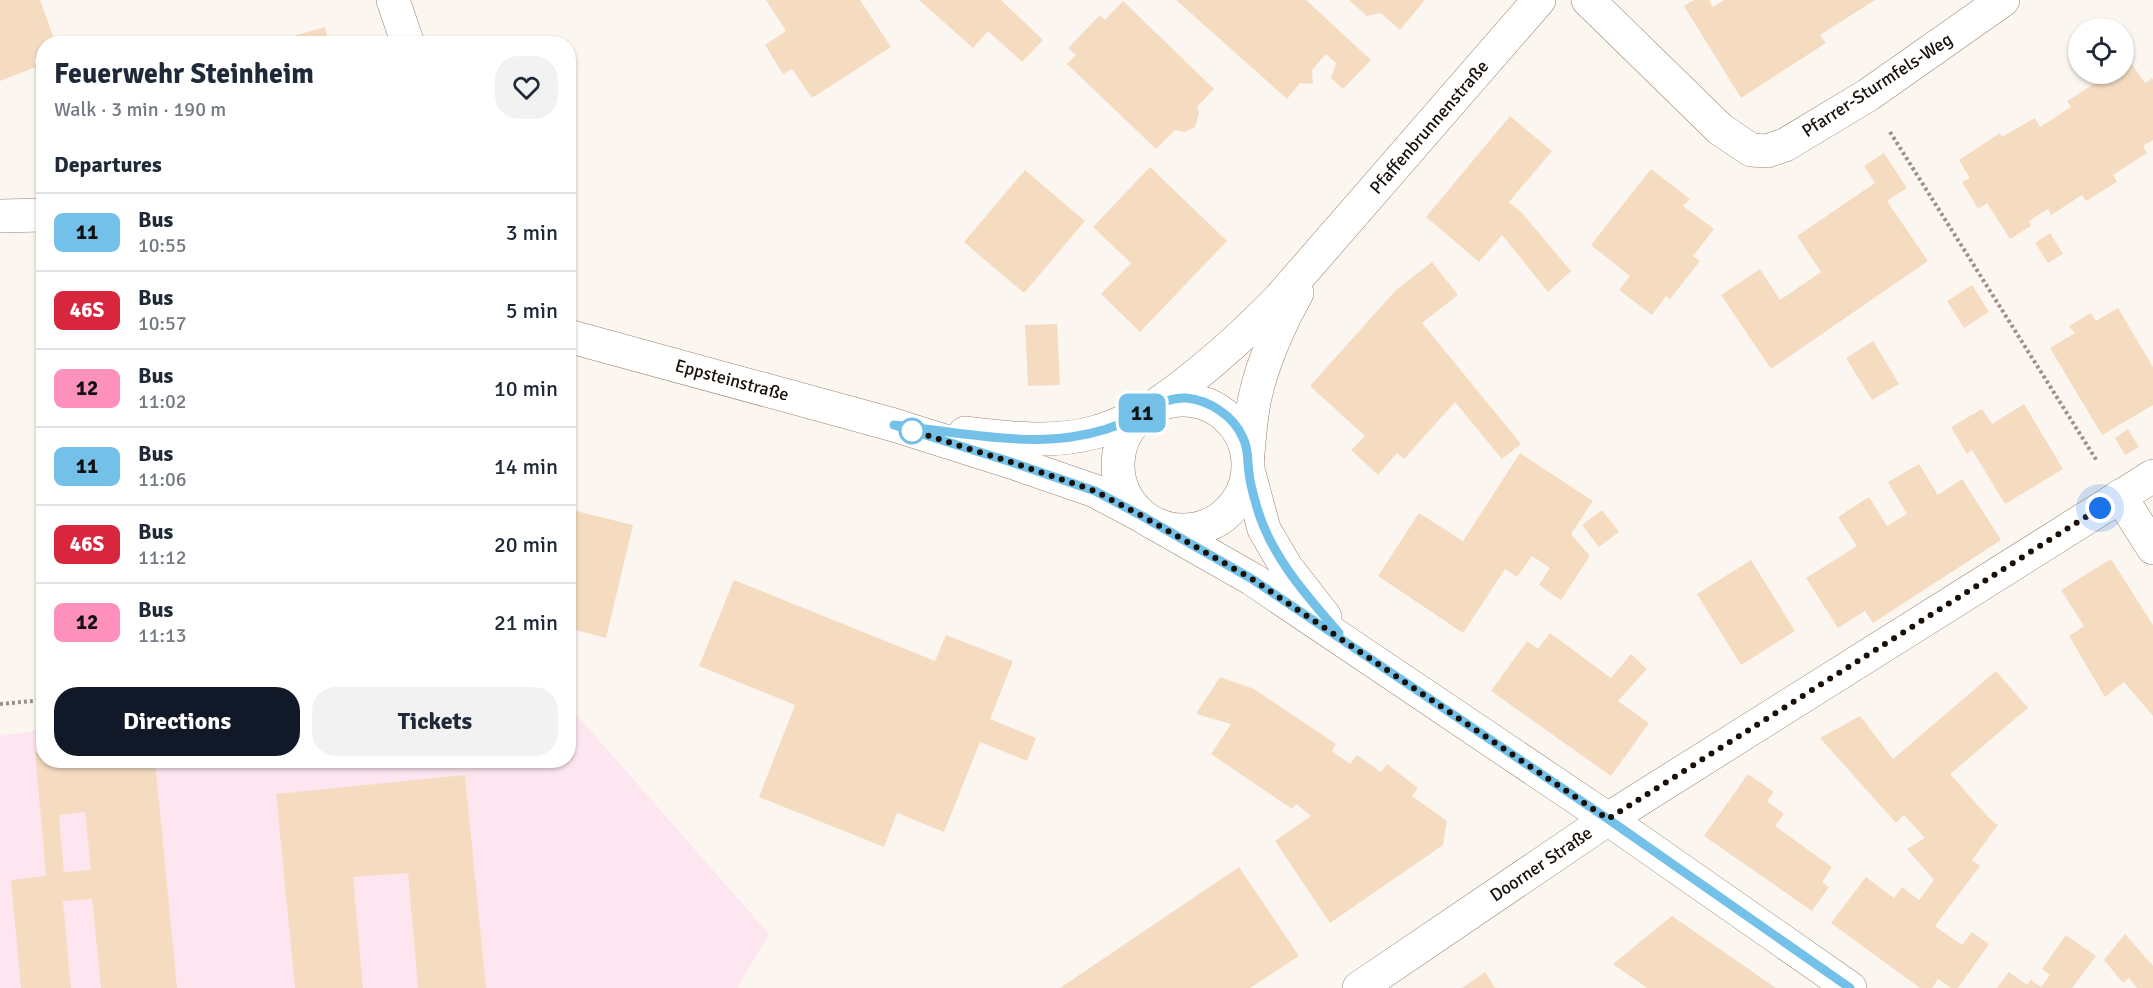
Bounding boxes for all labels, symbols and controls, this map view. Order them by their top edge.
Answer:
map controls [2068,18,2134,84]
button: locate [2068,18,2134,84]
street label: Pfarrer-Sturmfels-Weg [1798,28,1956,142]
button: heart [495,56,558,119]
street label: Pfaffenbrunnenstraße [1365,56,1493,198]
text: Feuerwehr Steinheim [54,57,314,91]
text: Walk · 3 min · 190 m [54,97,226,122]
text: Departures [54,151,162,178]
text: Bus [138,206,173,233]
text: 11 [76,219,98,245]
text: 3 min [506,219,558,246]
text: 10:55 [138,233,187,258]
text: Bus [138,284,173,311]
text: 46S [70,297,104,323]
text: 5 min [506,297,558,324]
text: 10:57 [138,311,187,336]
street label: Eppsteinstraße [673,354,791,406]
text: Bus [138,362,173,389]
text: 12 [76,375,98,401]
text: 10 min [494,375,558,402]
text: 11:02 [138,389,187,414]
line badge: 11 [1115,394,1169,432]
text: 11 [1131,400,1153,426]
unlabelled marker [899,418,925,444]
text: Bus [138,440,173,467]
text: 11 [76,453,98,479]
text: 14 min [494,453,558,480]
text: 11:06 [138,467,187,492]
your location [2085,493,2115,523]
text: Bus [138,518,173,545]
text: 46S [70,531,104,557]
text: 20 min [494,531,558,558]
text: 11:12 [138,545,187,570]
text: Bus [138,596,173,623]
text: 12 [76,609,98,635]
text: 21 min [494,609,558,636]
text: 11:13 [138,623,187,648]
button: Directions [54,687,300,756]
button: Tickets [312,687,558,756]
street label: Doorner Straße [1486,822,1596,906]

